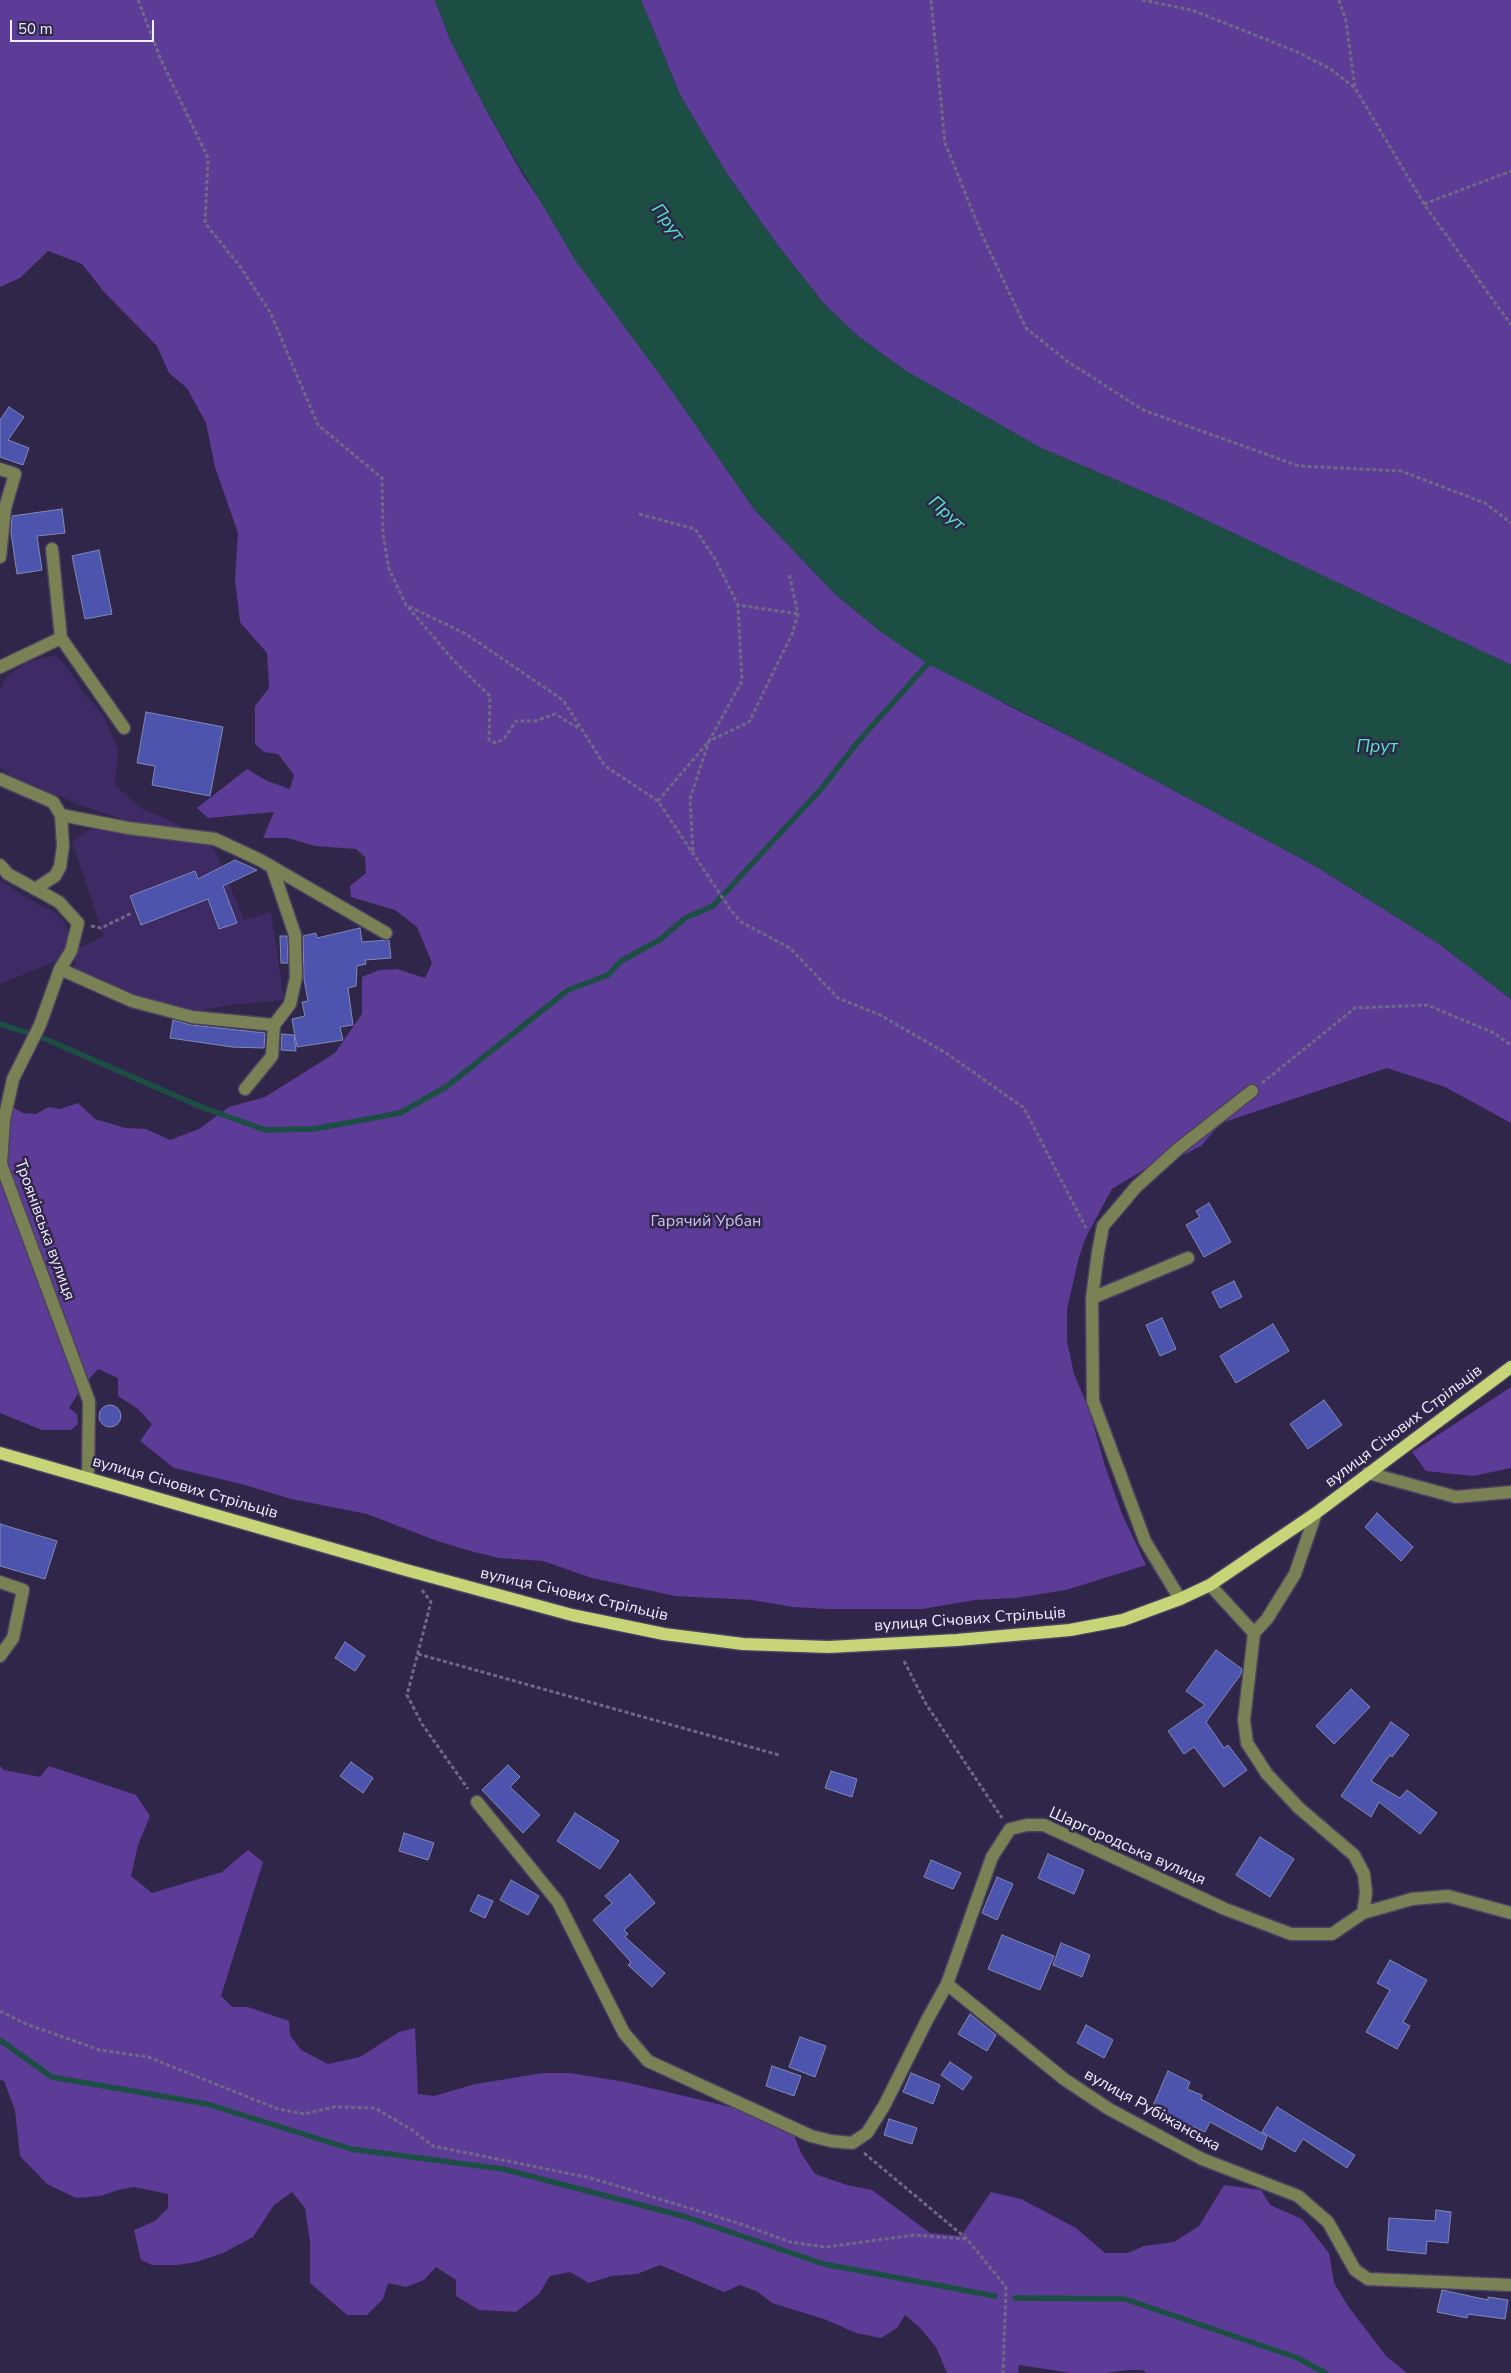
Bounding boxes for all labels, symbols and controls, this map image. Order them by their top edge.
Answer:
scale bar [12,10,156,42]
text: 50 m [18,19,53,39]
water label: Прут [646,200,688,246]
water label: Прут [923,492,969,536]
water label: Прут [1356,737,1398,759]
street label: Троянівська вулиця [10,1157,78,1303]
park label: Гарячий Урбан [651,1212,761,1232]
street label: вулиця Січових Стрільців [1322,1362,1486,1492]
street label: вулиця Січових Стрільців [90,1452,280,1524]
street label: вулиця Січових Стрільців [478,1564,670,1626]
street label: вулиця Січових Стрільців [874,1604,1066,1636]
street label: Шаргородська вулиця [1046,1804,1208,1890]
street label: вулиця Рубіжанська [1081,2066,1223,2156]

